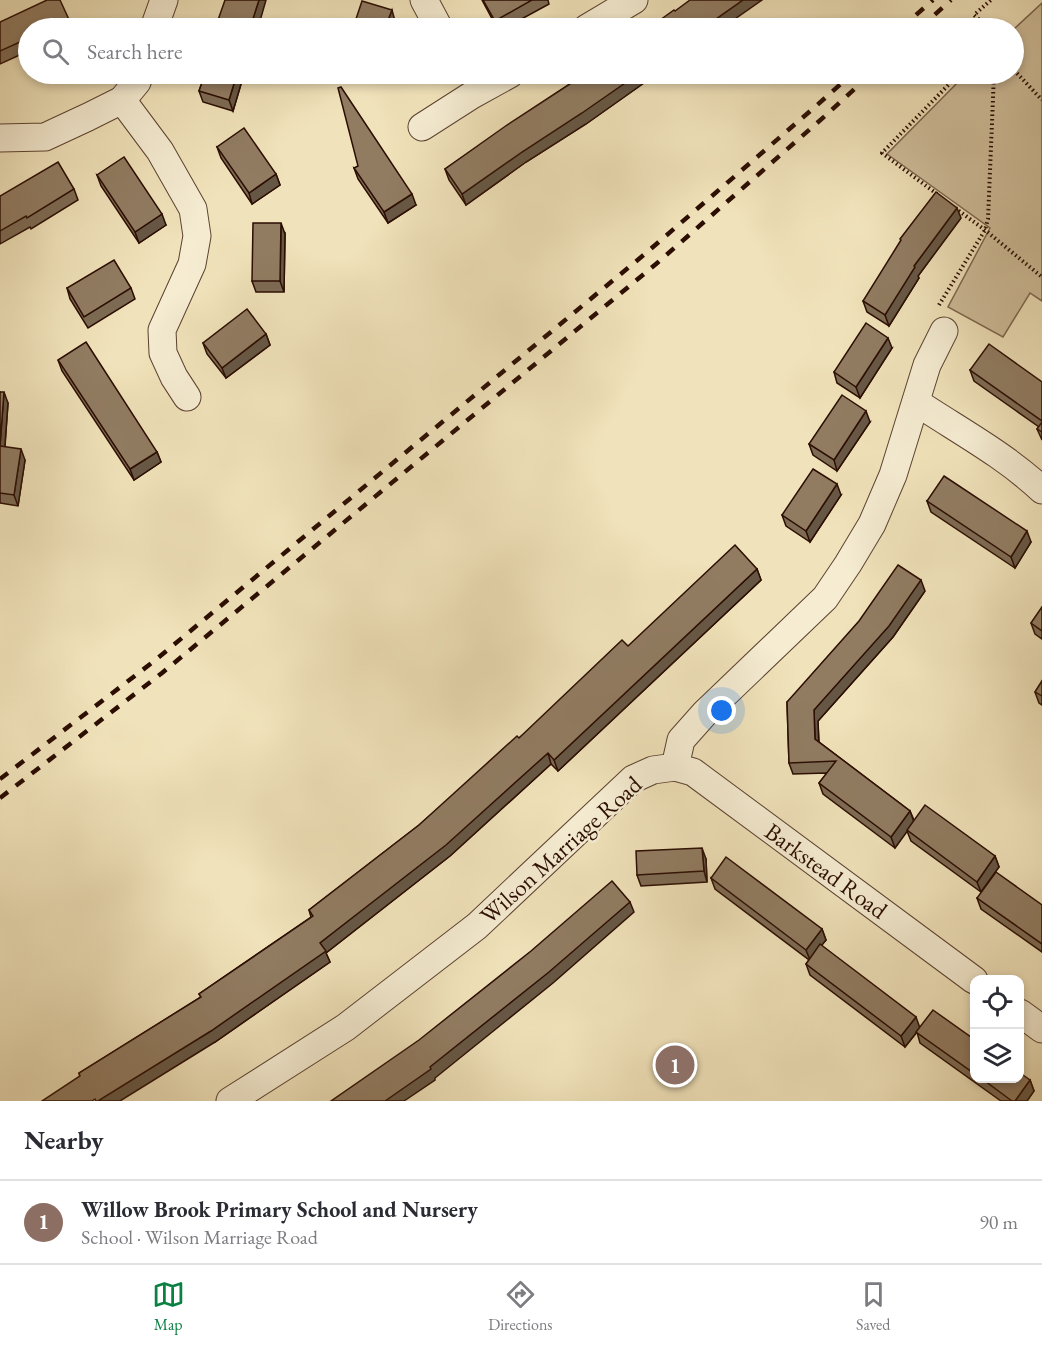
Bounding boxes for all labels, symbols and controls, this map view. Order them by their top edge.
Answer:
search box [18,18,1024,84]
icon: search [39,35,72,68]
text: Search here [87,37,182,66]
your location [707,696,736,725]
street label: Wilson Marriage Road [473,768,649,931]
street label: Barkstead Road [759,816,894,926]
map controls [970,975,1024,1083]
button: locate [970,975,1024,1029]
button: layers [970,1029,1024,1083]
pin: 1 [656,1042,694,1088]
text: Nearby [24,1123,104,1157]
text: Willow Brook Primary School and Nursery [81,1195,478,1224]
text: 1 [38,1209,49,1235]
text: 90 m [979,1209,1018,1235]
text: School · Wilson Marriage Road [81,1224,318,1250]
tab: Map [152,1278,185,1335]
tab: Directions [488,1278,553,1335]
tab: Saved [856,1278,890,1335]

